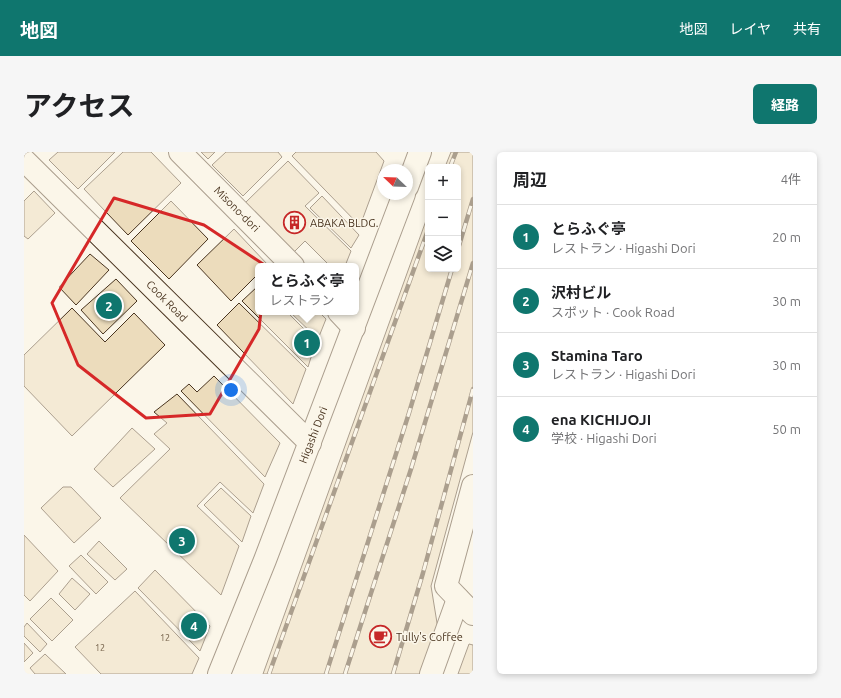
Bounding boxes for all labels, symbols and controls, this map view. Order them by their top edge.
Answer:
text: 地図 [20,19,58,41]
text: 地図 [679,21,707,37]
text: レイヤ [729,21,771,37]
text: 共有 [793,21,821,37]
button: 経路 [753,84,817,124]
text: アクセス [24,90,135,121]
north arrow [377,164,413,200]
map controls [425,164,461,272]
button: + [425,164,461,200]
text: 周辺 [513,170,547,189]
text: 4件 [781,172,801,186]
street label: Misono-dori [212,184,262,234]
button: − [425,200,461,236]
building icon: ABAKA BLDG. [281,210,307,236]
place label: ABAKA BLDG. [310,217,379,229]
text: とらふぐ亭 [551,220,626,237]
text: 1 [522,230,530,244]
text: 20 m [772,230,801,244]
button: layers [425,236,461,272]
text: レストラン · Higashi Dori [551,241,696,255]
popup [255,263,359,315]
text: とらふぐ亭 [269,272,345,289]
street label: Cook Road [144,278,190,324]
text: 沢村ビル [551,284,611,301]
pin: 2 [96,291,122,321]
text: レストラン [269,293,335,307]
text: 2 [522,294,530,308]
text: 30 m [772,294,801,308]
text: スポット · Cook Road [551,305,675,319]
pin: 1 [294,328,320,358]
text: Stamina Taro [551,347,643,364]
text: 3 [522,358,530,372]
text: 30 m [772,358,801,372]
text: レストラン · Higashi Dori [551,367,696,381]
your location [221,380,241,400]
street label: Higashi Dori [297,405,329,465]
text: ena KICHIJOJI [551,411,651,428]
text: 4 [522,422,530,436]
text: 50 m [772,422,801,436]
text: 学校 · Higashi Dori [551,431,657,445]
pin: 3 [169,526,195,556]
pin: 4 [181,611,207,641]
cafe icon: Tully's Coffee [368,624,394,650]
place label: Tully's Coffee [396,631,463,643]
house number: 12 [160,633,170,643]
house number: 12 [95,643,105,653]

